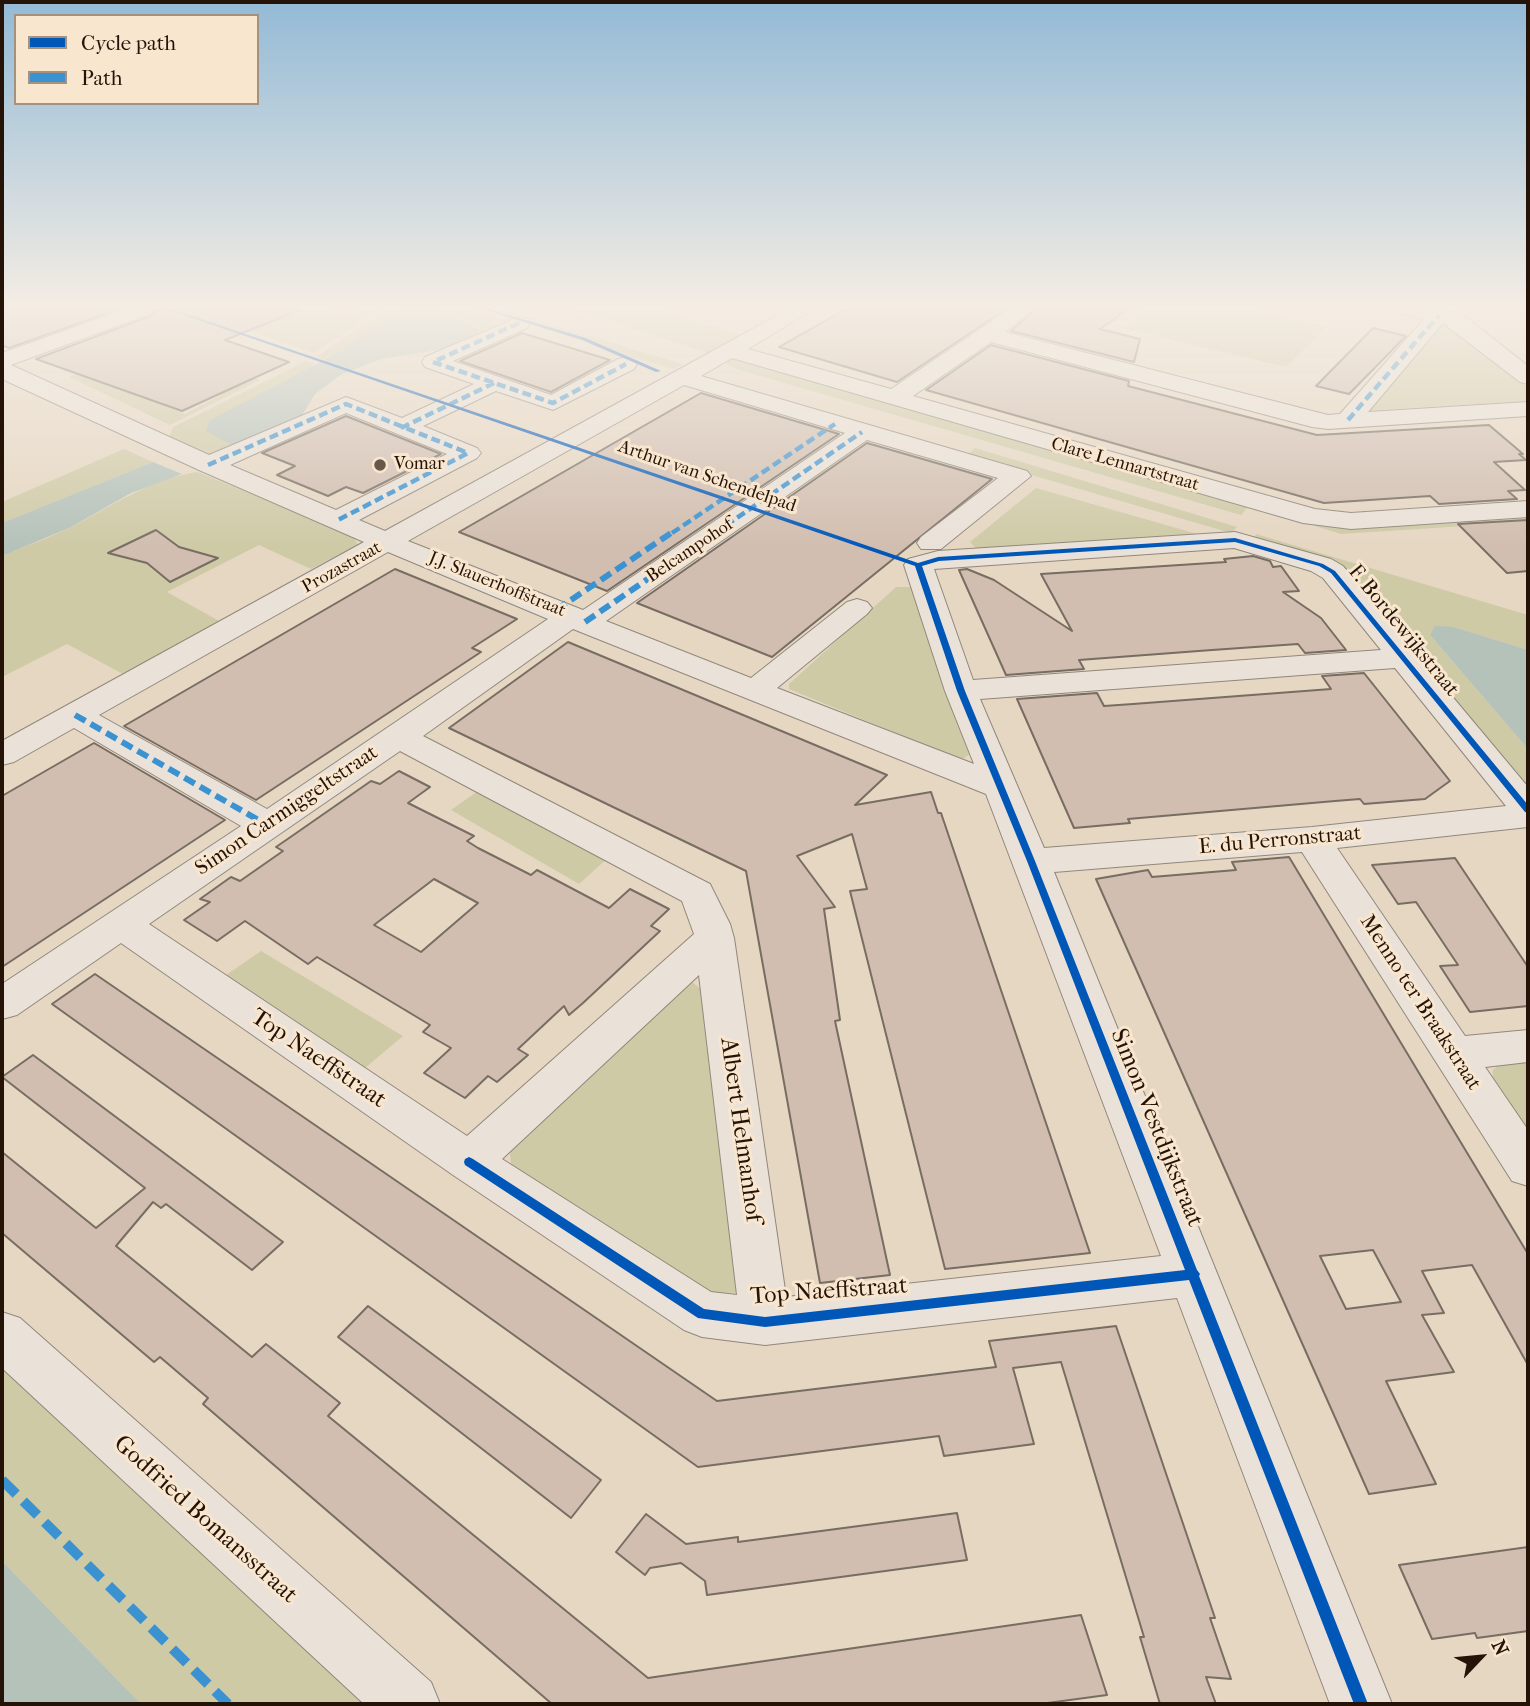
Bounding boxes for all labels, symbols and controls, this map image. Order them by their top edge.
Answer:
legend [14,14,259,105]
text: Cycle path [81,31,176,55]
text: Path [81,66,122,90]
street label: Clare Lennartstraat [1049,434,1201,496]
street label: Arthur van Schendelpad [615,436,799,518]
place label: Vomar [394,454,445,476]
marker: Vomar [372,457,388,473]
street label: Belcampohof [642,514,738,588]
street label: Prozastraat [298,537,386,599]
street label: J.J. Slauerhoffstraat [425,548,569,622]
street label: F. Bordewijkstraat [1342,560,1464,702]
street label: Simon Carmiggeltstraat [191,740,383,882]
street label: E. du Perronstraat [1198,821,1362,861]
street label: Menno ter Braakstraat [1354,911,1486,1095]
street label: Top Naeffstraat [245,1003,391,1115]
street label: Simon Vestdijkstraat [1103,1025,1209,1231]
street label: Albert Helmanhof [713,1036,767,1224]
street label: Top Naeffstraat [749,1272,909,1312]
street label: Godfried Bomansstraat [107,1430,303,1610]
north arrow [1446,1622,1516,1692]
text: N [1487,1636,1513,1659]

